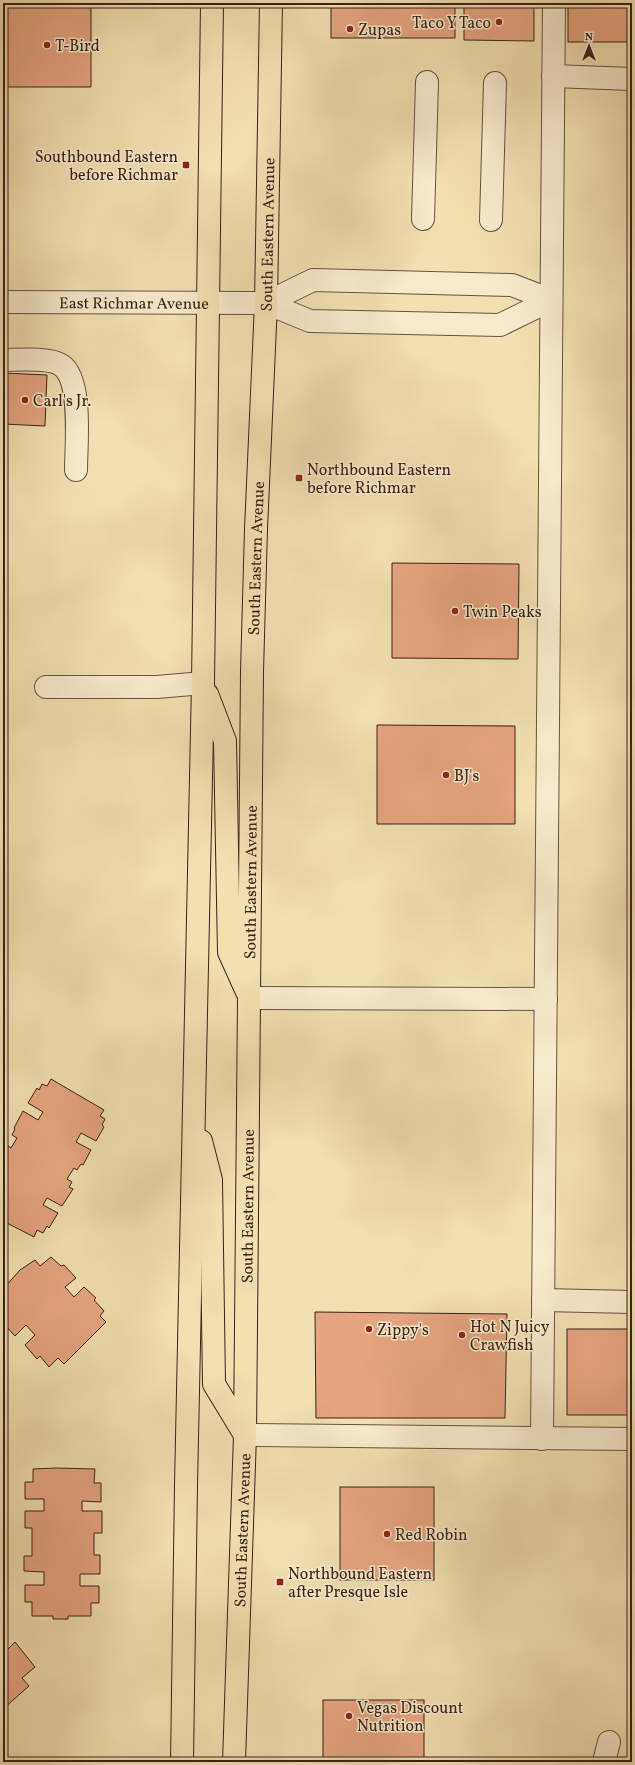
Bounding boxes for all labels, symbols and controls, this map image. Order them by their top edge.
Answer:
place label: Taco Y Taco [412,13,491,35]
marker: Taco Y Taco [494,17,504,27]
place label: Zupas [358,20,401,42]
marker: Zupas [345,24,355,34]
north arrow [569,26,609,66]
text: N [585,30,593,45]
place label: T-Bird [55,36,100,58]
marker: T-Bird [42,40,52,50]
place label: Southbound Eastern before Richmar [35,147,178,187]
street label: South Eastern Avenue [257,157,281,312]
marker: Southbound Eastern before Richmar [181,160,191,170]
street label: East Richmar Avenue [59,293,209,316]
place label: Carl's Jr. [33,391,91,413]
marker: Carl's Jr. [20,395,30,405]
place label: Northbound Eastern before Richmar [307,460,451,500]
marker: Northbound Eastern before Richmar [294,473,304,483]
street label: South Eastern Avenue [244,481,271,636]
place label: Twin Peaks [463,602,542,624]
marker: Twin Peaks [450,606,460,616]
place label: BJ's [454,766,479,788]
marker: BJ's [441,770,451,780]
street label: South Eastern Avenue [240,805,264,959]
street label: South Eastern Avenue [237,1129,261,1283]
place label: Hot N Juicy Crawfish [470,1317,550,1357]
place label: Zippy's [377,1320,429,1342]
marker: Zippy's [364,1324,374,1334]
marker: Hot N Juicy Crawfish [457,1330,467,1340]
street label: South Eastern Avenue [230,1453,257,1608]
place label: Red Robin [395,1525,468,1547]
marker: Red Robin [382,1529,392,1539]
place label: Northbound Eastern after Presque Isle [288,1564,432,1604]
marker: Northbound Eastern after Presque Isle [275,1577,285,1587]
place label: Vegas Discount Nutrition [357,1698,464,1738]
marker: Vegas Discount Nutrition [344,1711,354,1721]

